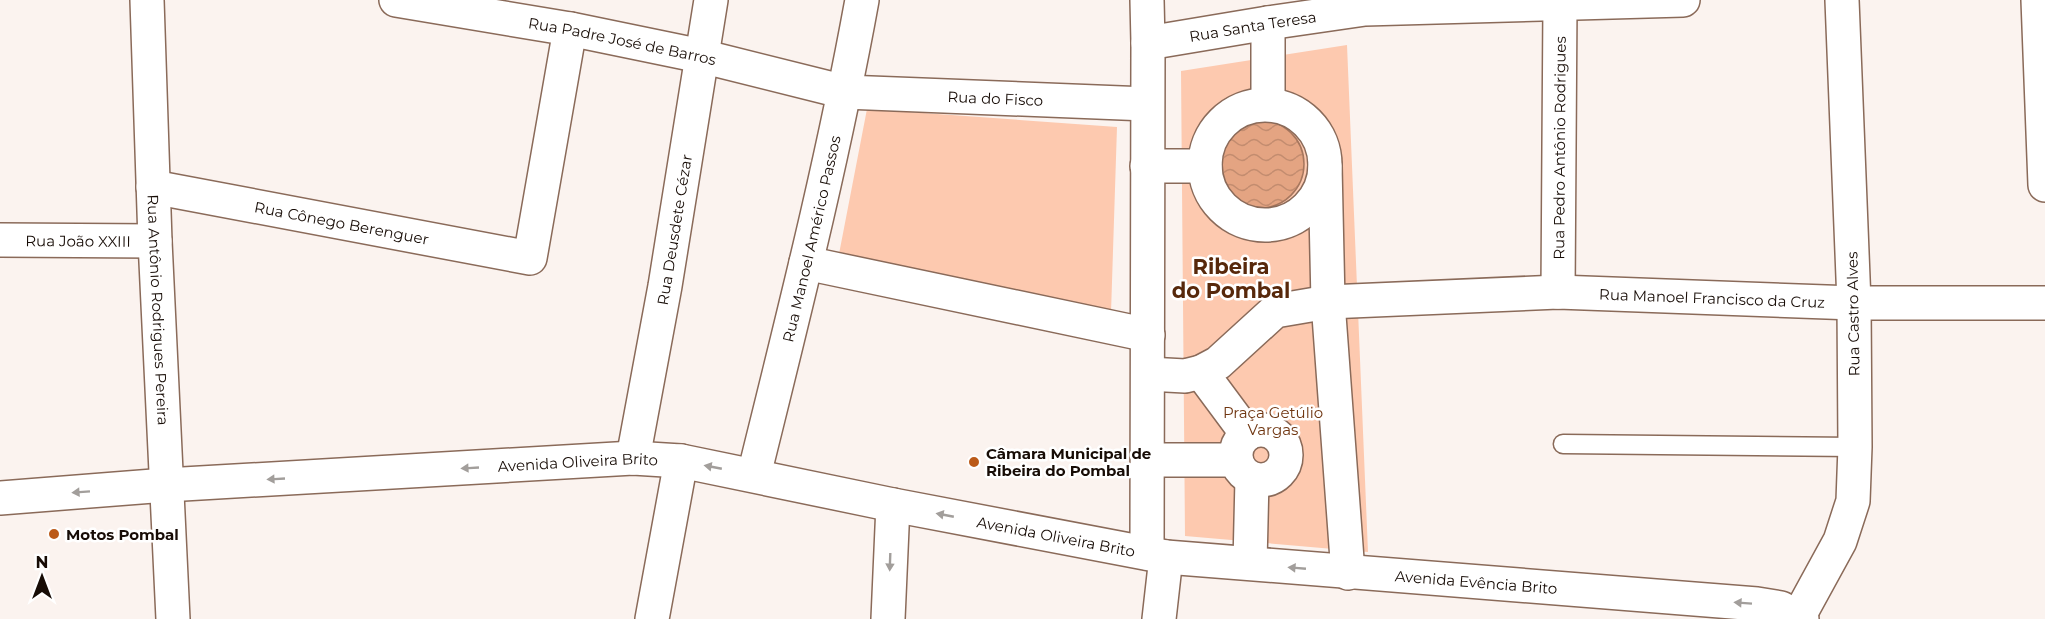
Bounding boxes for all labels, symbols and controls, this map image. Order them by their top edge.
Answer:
street label: Rua Santa Teresa [1188,7,1317,46]
street label: Rua Padre José de Barros [527,13,718,69]
street label: Rua Pedro Antônio Rodrigues [1549,36,1569,260]
street label: Rua do Fisco [947,87,1044,109]
street label: Rua Manoel Américo Passos [778,134,844,344]
street label: Rua Deusdete Cézar [652,153,696,307]
street label: Rua Antônio Rodrigues Pereira [144,194,173,426]
street label: Rua Cônego Berenguer [253,197,430,248]
street label: Rua João XXIII [25,231,131,250]
street label: Rua Castro Alves [1842,251,1864,377]
district label: Ribeira do Pombal [1172,254,1290,303]
street label: Rua Manoel Francisco da Cruz [1599,284,1826,311]
park label: Praça Getúlio Vargas [1223,403,1323,439]
place label: Câmara Municipal de Ribeira do Pombal [986,444,1151,480]
street label: Avenida Oliveira Brito [497,449,659,475]
marker: Câmara Municipal de Ribeira do Pombal [967,455,981,469]
one-way arrow [703,462,722,471]
one-way arrow [461,463,480,472]
one-way arrow [266,474,285,483]
one-way arrow [71,487,90,496]
one-way arrow [935,510,954,519]
street label: Avenida Oliveira Brito [975,512,1137,560]
place label: Motos Pombal [66,525,179,544]
marker: Motos Pombal [47,527,61,541]
north arrow [12,547,72,607]
one-way arrow [886,552,895,571]
text: N [36,553,48,572]
one-way arrow [1288,563,1307,573]
street label: Avenida Evência Brito [1394,566,1558,598]
one-way arrow [1733,598,1752,608]

